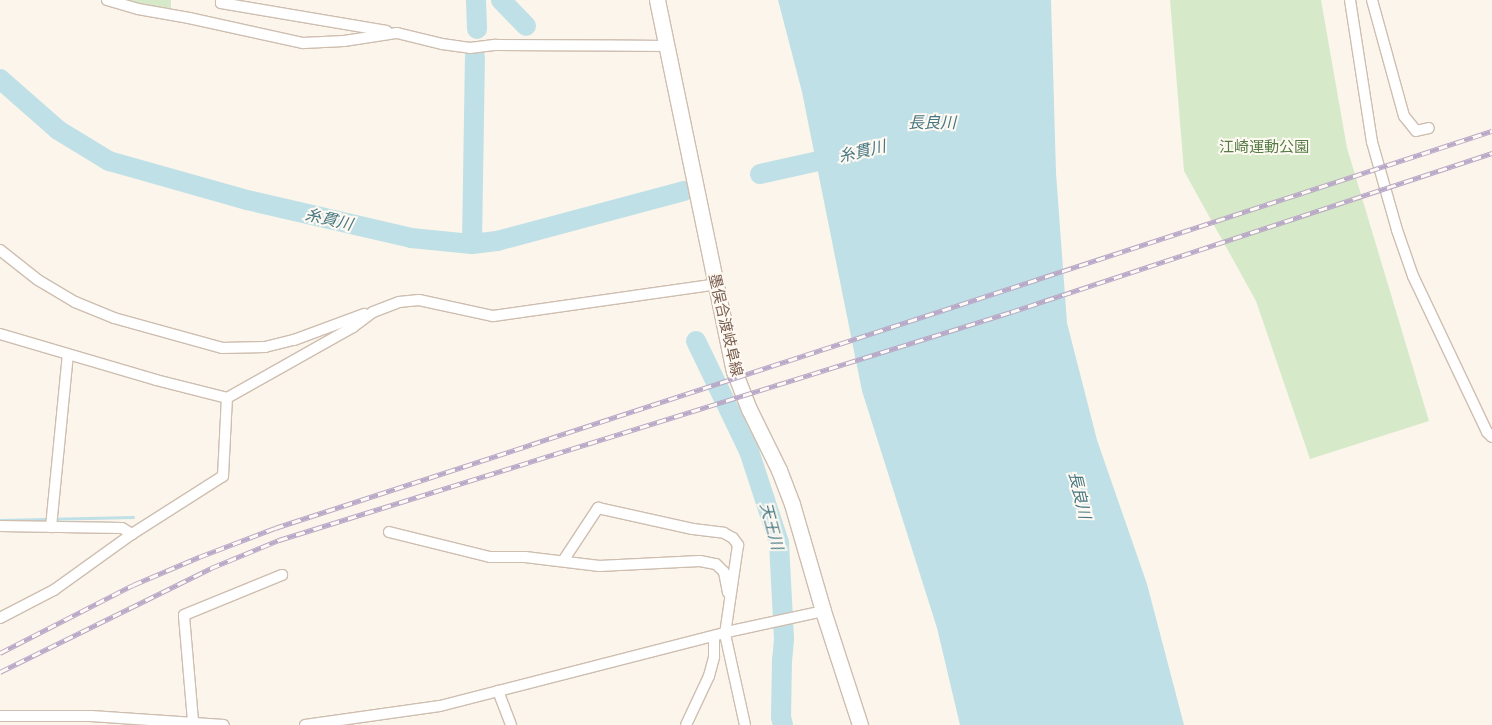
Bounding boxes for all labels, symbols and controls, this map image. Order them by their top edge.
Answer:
water label: 長良川 [908,112,956,132]
water label: 糸貫川 [836,136,888,166]
park label: 江崎運動公園 [1219,138,1309,156]
water label: 糸貫川 [303,204,355,234]
street label: 墨俣合渡岐阜線 [705,272,747,378]
water label: 長良川 [1065,469,1095,521]
water label: 天王川 [757,500,787,552]

